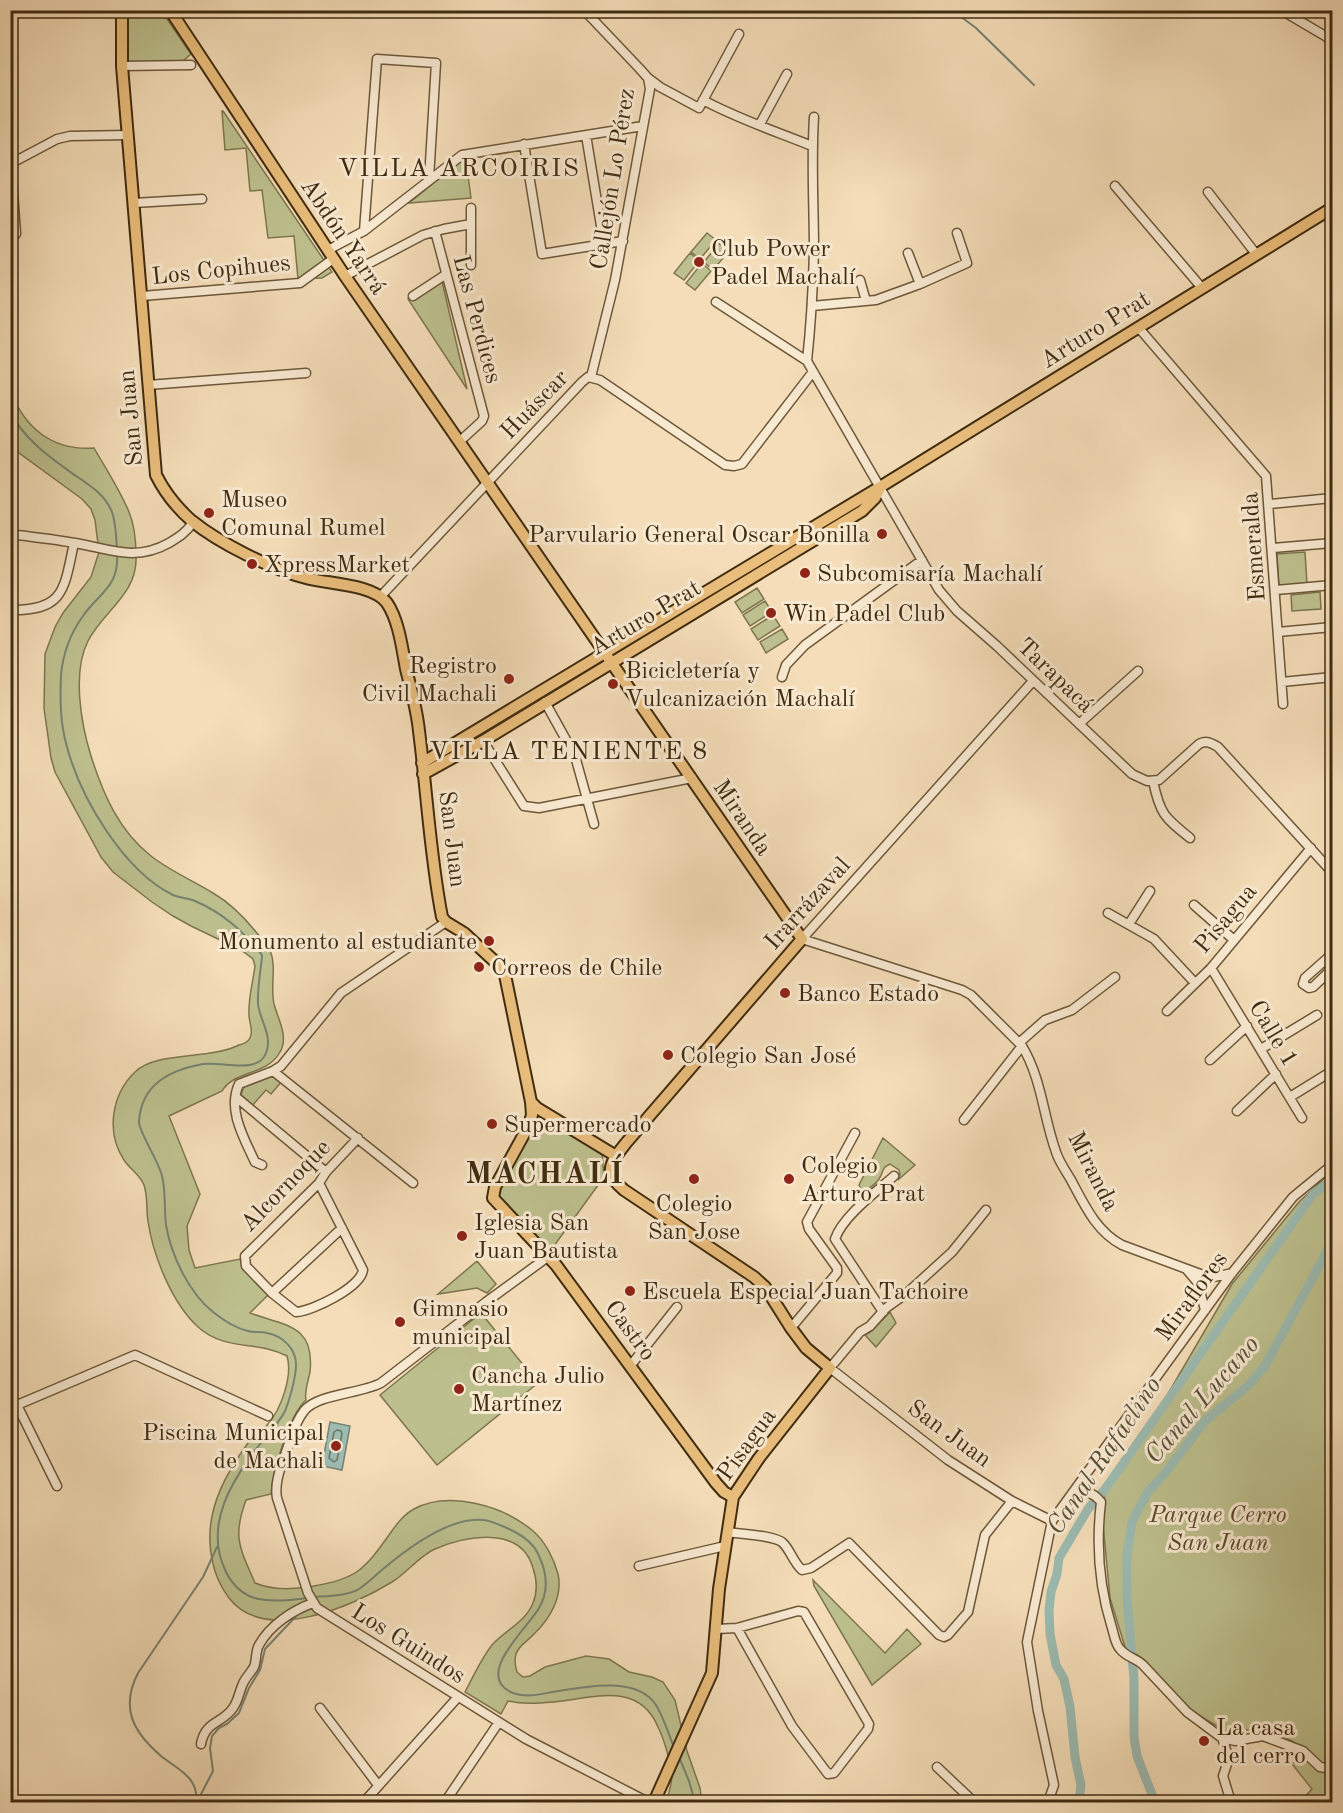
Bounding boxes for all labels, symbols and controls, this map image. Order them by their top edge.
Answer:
street label: Callejón Lo Pérez [588,87,640,272]
district label: VILLA ARCOIRIS [338,156,580,182]
street label: Abdón Yarrá [295,175,390,300]
place label: Club Power Padel Machalí [711,238,856,290]
street label: Los Copihues [151,252,292,290]
street label: Las Perdices [447,253,505,386]
marker: Club Power Padel Machalí [692,255,706,269]
street label: Arturo Prat [1037,288,1155,374]
street label: Huáscar [497,366,574,445]
street label: San Juan [116,368,148,467]
place label: Museo Comunal Rumel [221,489,385,541]
street label: Esmeralda [1239,491,1271,602]
marker: Museo Comunal Rumel [202,506,216,520]
place label: Parvulario General Oscar Bonilla [528,524,870,548]
marker: Parvulario General Oscar Bonilla [875,527,889,541]
place label: XpressMarket [264,554,410,578]
marker: XpressMarket [245,557,259,571]
place label: Subcomisaría Machalí [817,563,1043,587]
marker: Subcomisaría Machalí [798,566,812,580]
street label: Arturo Prat [587,576,705,661]
place label: Win Padel Club [783,603,945,627]
marker: Win Padel Club [764,606,778,620]
street label: Tarapacá [1012,634,1098,719]
place label: Registro Civil Machali [362,655,497,707]
place label: Bicicletería y Vulcanización Machalí [625,660,855,712]
marker: Registro Civil Machali [502,672,516,686]
marker: Bicicletería y Vulcanización Machalí [606,677,620,691]
district label: VILLA TENIENTE 8 [429,739,709,765]
street label: Miranda [707,776,775,860]
street label: San Juan [433,790,469,889]
street label: Irarrázaval [761,854,856,955]
street label: Pisagua [1191,880,1262,959]
place label: Monumento al estudiante [218,931,477,955]
marker: Monumento al estudiante [482,934,496,948]
place label: Correos de Chile [491,957,662,981]
marker: Correos de Chile [472,960,486,974]
place label: Banco Estado [797,983,939,1007]
marker: Banco Estado [778,986,792,1000]
street label: Calle 1 [1243,997,1301,1071]
place label: Colegio San José [680,1045,856,1069]
marker: Colegio San José [661,1048,675,1062]
place label: Supermercado [504,1114,652,1138]
marker: Supermercado [485,1117,499,1131]
street label: Miranda [1062,1128,1122,1216]
street label: Alcornoque [237,1136,336,1237]
district label: MACHALÍ [466,1153,624,1190]
place label: Colegio Arturo Prat [801,1155,925,1207]
marker: Colegio San Jose [687,1172,701,1186]
marker: Colegio Arturo Prat [782,1172,796,1186]
place label: Colegio San Jose [648,1193,740,1245]
place label: Iglesia San Juan Bautista [474,1212,618,1264]
marker: Iglesia San Juan Bautista [455,1229,469,1243]
street label: Miraflores [1152,1248,1233,1346]
place label: Escuela Especial Juan Tachoire [642,1281,969,1305]
marker: Escuela Especial Juan Tachoire [623,1284,637,1298]
street label: Castro [599,1297,660,1366]
place label: Gimnasio municipal [412,1298,511,1350]
marker: Gimnasio municipal [393,1315,407,1329]
water label: Canal Lucano [1140,1332,1265,1469]
place label: Cancha Julio Martínez [471,1365,605,1417]
water label: Canal Rafaelino [1043,1373,1167,1540]
marker: Cancha Julio Martínez [452,1382,466,1396]
street label: San Juan [903,1396,995,1473]
street label: Pisagua [714,1405,782,1486]
place label: Piscina Municipal de Machali [142,1422,324,1474]
marker: Piscina Municipal de Machali [329,1439,343,1453]
park label: Parque Cerro San Juan [1148,1504,1287,1556]
street label: Los Guindos [347,1600,469,1689]
place label: La casa del cerro [1216,1717,1306,1769]
marker: La casa del cerro [1197,1734,1211,1748]

